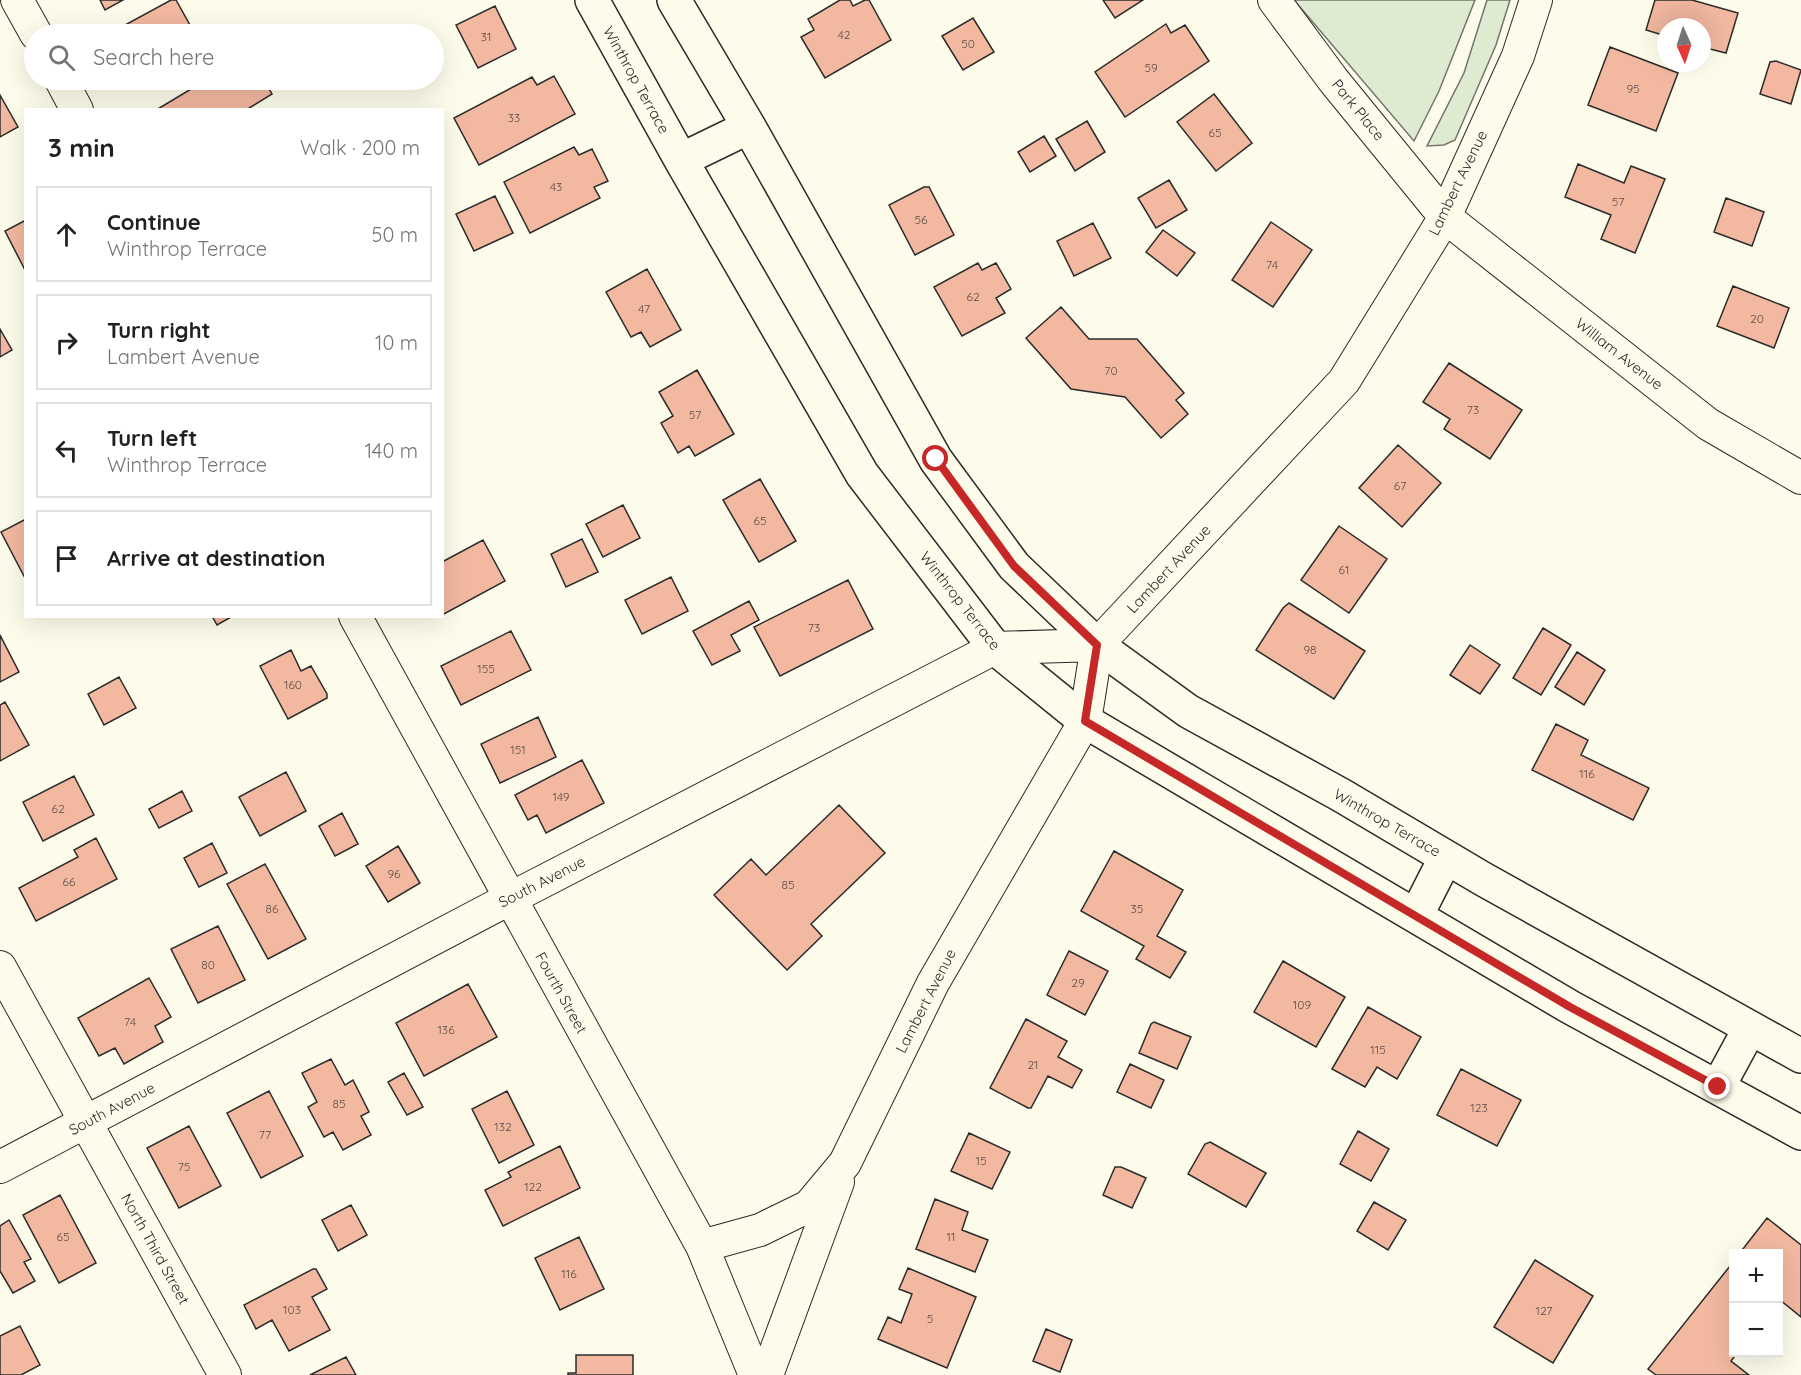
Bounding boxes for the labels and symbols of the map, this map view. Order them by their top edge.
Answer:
north arrow [1657,18,1711,72]
street label: Winthrop Terrace [599,23,674,137]
house number: 42 [838,27,851,42]
house number: 31 [481,29,491,44]
house number: 50 [961,36,975,51]
house number: 59 [1144,60,1158,75]
street label: Park Place [1328,75,1389,144]
house number: 95 [1626,81,1640,96]
house number: 33 [508,110,520,125]
house number: 65 [1209,125,1222,140]
street label: Lambert Avenue [1424,127,1491,238]
house number: 43 [550,179,562,194]
house number: 57 [1612,194,1624,209]
house number: 56 [915,212,928,227]
house number: 74 [1266,257,1278,272]
house number: 62 [966,289,980,304]
house number: 47 [638,301,650,316]
house number: 20 [1750,311,1764,326]
street label: William Avenue [1572,313,1667,394]
house number: 70 [1104,363,1118,378]
house number: 73 [1467,402,1479,417]
house number: 57 [689,407,701,422]
route start [922,445,948,471]
house number: 67 [1394,478,1406,493]
house number: 65 [754,513,767,528]
street label: Lambert Avenue [1123,520,1215,617]
street label: Winthrop Terrace [916,548,1005,654]
house number: 61 [1339,562,1349,577]
house number: 73 [808,620,820,635]
house number: 98 [1303,642,1317,657]
house number: 155 [477,661,495,676]
house number: 160 [284,677,302,692]
house number: 151 [510,742,526,757]
house number: 116 [1579,766,1595,781]
street label: Winthrop Terrace [1330,784,1444,861]
house number: 149 [552,789,570,804]
house number: 62 [51,801,65,816]
street label: South Avenue [495,852,588,912]
house number: 96 [387,866,401,881]
house number: 66 [63,874,76,889]
house number: 85 [781,877,795,892]
house number: 86 [266,901,279,916]
house number: 35 [1131,901,1143,916]
street label: Lambert Avenue [891,945,960,1056]
street label: Fourth Street [531,949,592,1037]
house number: 80 [201,957,215,972]
house number: 29 [1071,975,1085,990]
house number: 109 [1293,997,1311,1012]
house number: 74 [124,1014,136,1029]
house number: 136 [437,1022,455,1037]
house number: 115 [1370,1042,1386,1057]
house number: 21 [1027,1057,1039,1072]
route end [1704,1073,1730,1099]
street label: South Avenue [65,1078,158,1139]
house number: 85 [332,1096,346,1111]
house number: 123 [1470,1100,1488,1115]
house number: 132 [494,1119,512,1134]
house number: 77 [259,1127,271,1142]
house number: 15 [976,1153,986,1168]
house number: 75 [178,1159,190,1174]
house number: 122 [524,1179,542,1194]
street label: North Third Street [117,1190,194,1308]
house number: 65 [57,1229,70,1244]
house number: 11 [947,1229,955,1244]
house number: 116 [561,1266,577,1281]
house number: 103 [283,1302,301,1317]
house number: 127 [1535,1303,1553,1318]
house number: 5 [927,1311,933,1326]

